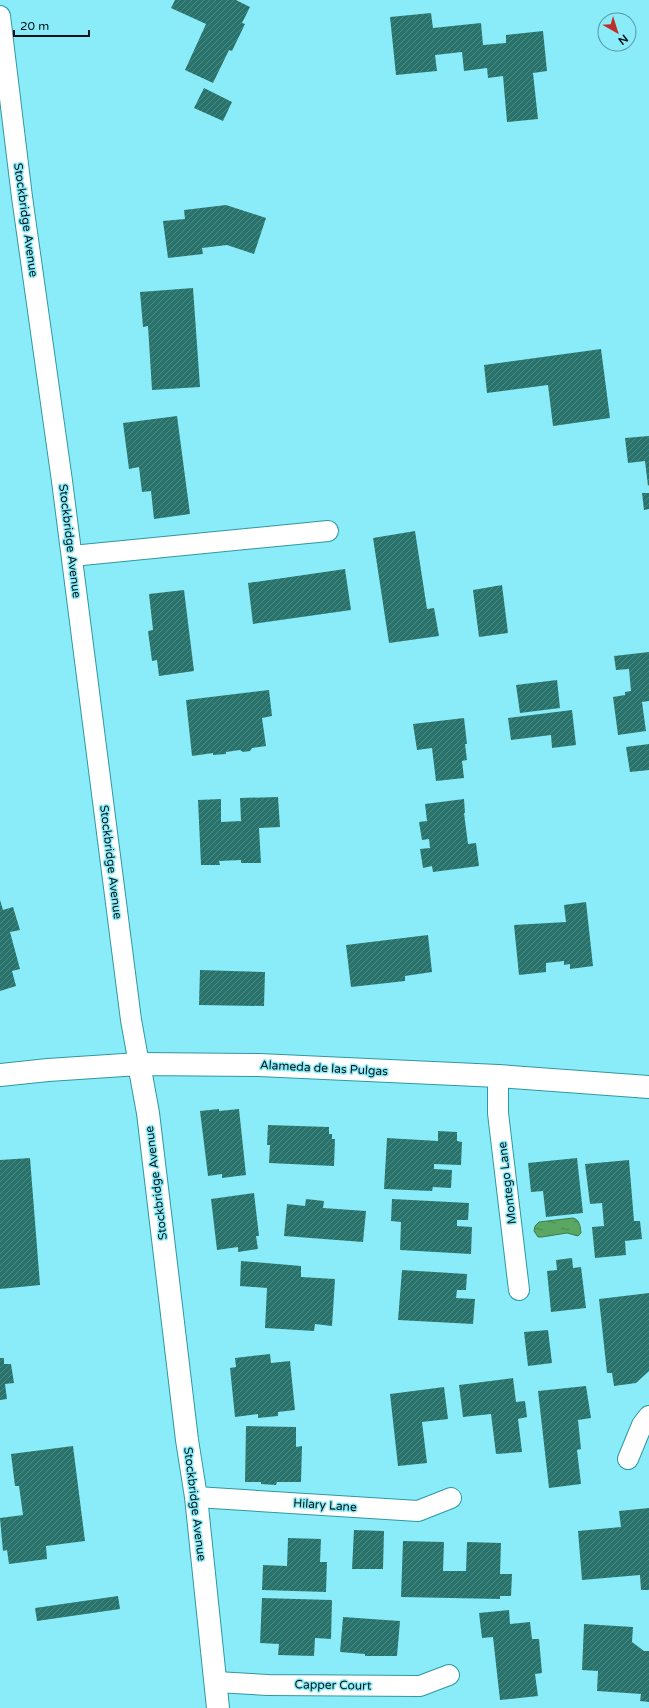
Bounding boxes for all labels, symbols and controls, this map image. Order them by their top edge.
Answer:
scale bar [14,12,89,38]
north arrow [597,12,637,52]
text: 20 m [20,19,49,33]
text: N [615,32,631,47]
street label: Stockbridge Avenue [11,162,41,278]
street label: Stockbridge Avenue [56,483,84,599]
street label: Stockbridge Avenue [97,804,125,920]
street label: Alameda de las Pulgas [260,1058,389,1078]
street label: Stockbridge Avenue [142,1125,170,1241]
street label: Montego Lane [495,1141,519,1225]
street label: Stockbridge Avenue [181,1446,209,1562]
street label: Hilary Lane [293,1496,357,1514]
street label: Capper Court [295,1677,372,1693]

